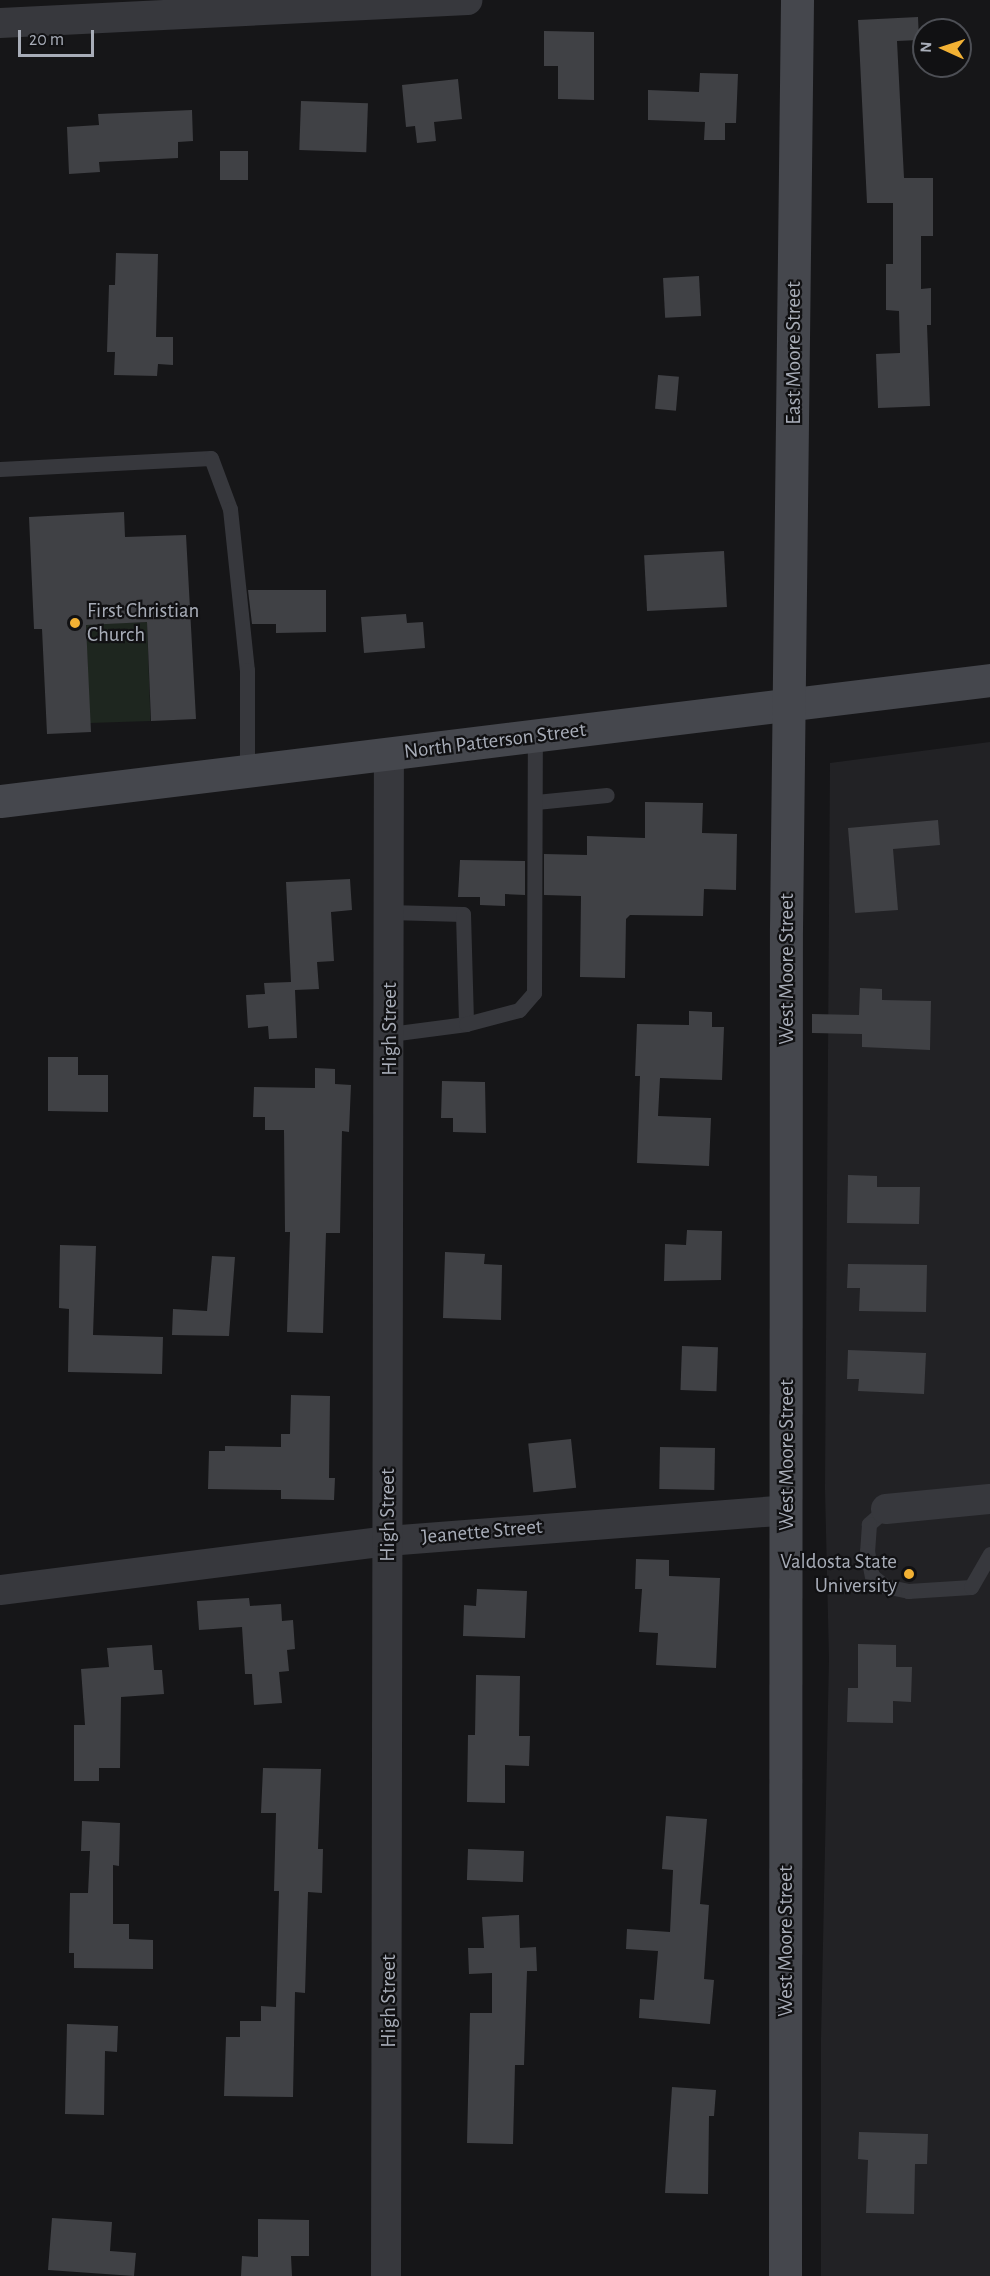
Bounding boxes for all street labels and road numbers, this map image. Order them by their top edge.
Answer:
street label: East Moore Street [781,281,807,425]
street label: North Patterson Street [403,717,587,765]
street label: West Moore Street [774,893,800,1045]
street label: High Street [377,982,403,1076]
street label: West Moore Street [774,1379,800,1531]
street label: High Street [375,1468,401,1562]
street label: Jeanette Street [420,1514,544,1550]
street label: West Moore Street [773,1865,799,2017]
street label: High Street [376,1954,402,2048]

